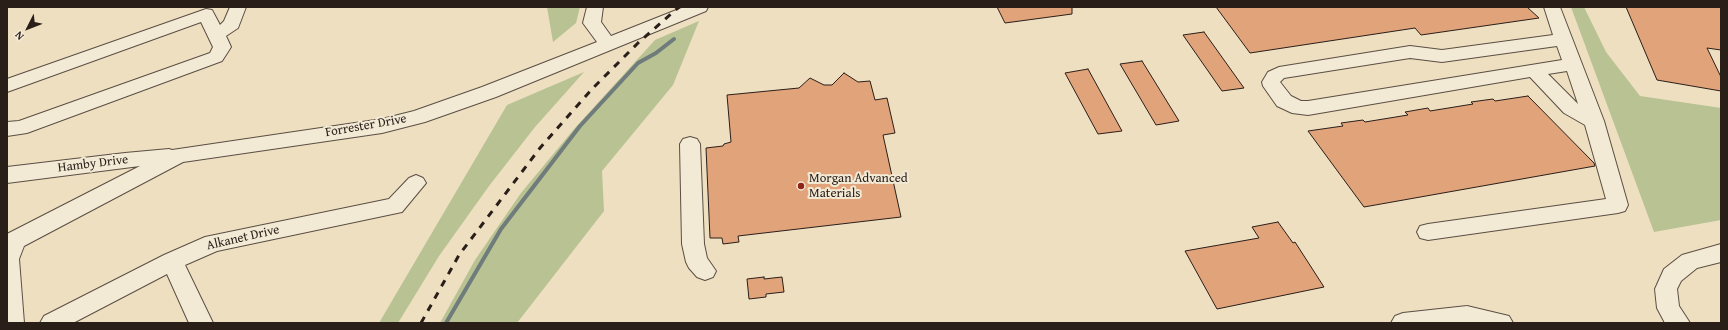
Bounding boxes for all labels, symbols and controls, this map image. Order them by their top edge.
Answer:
north arrow [8,8,48,48]
text: N [11,28,27,44]
street label: Forrester Drive [324,111,408,141]
street label: Hamby Drive [57,152,129,176]
place label: Morgan Advanced Materials [809,171,908,202]
marker: Morgan Advanced Materials [796,181,806,191]
street label: Alkanet Drive [205,222,281,254]

